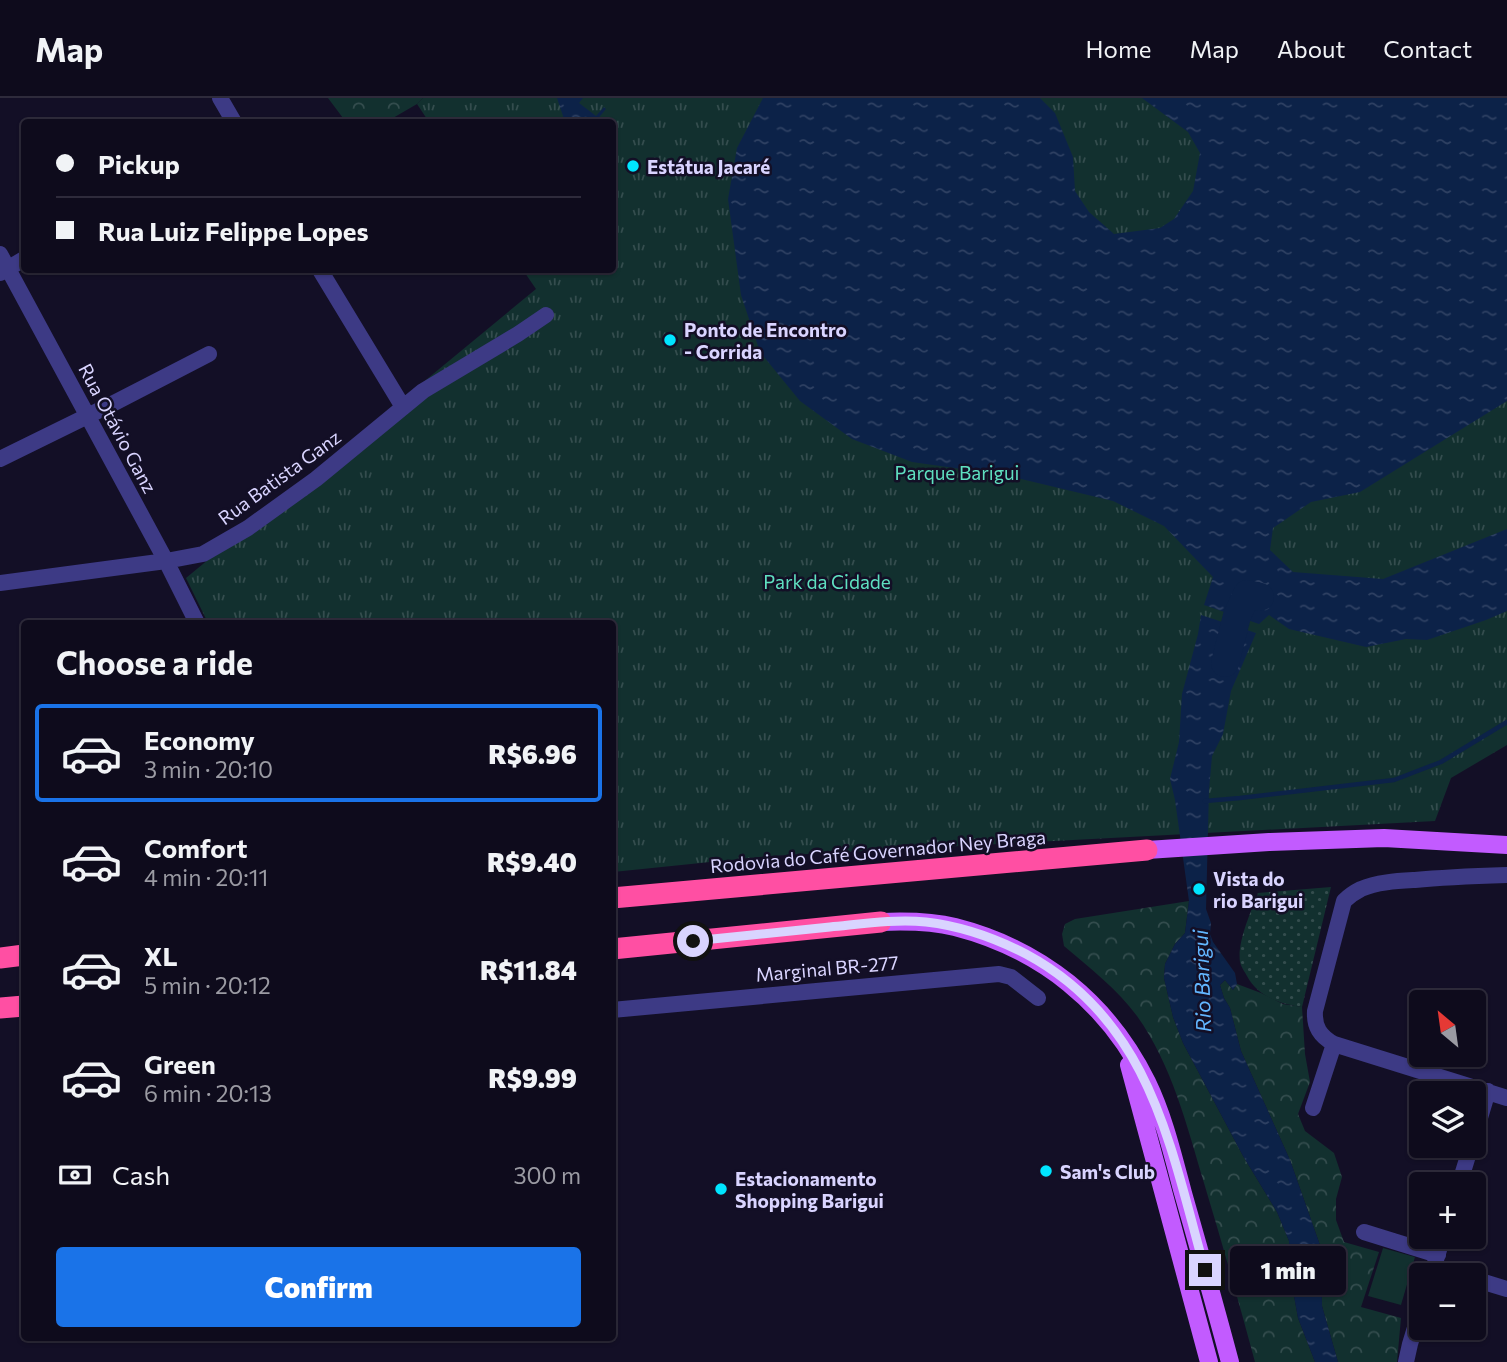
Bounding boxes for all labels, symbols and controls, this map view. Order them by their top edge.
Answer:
text: Map [35,28,103,69]
text: Home [1086,34,1152,63]
text: Map [1190,34,1239,63]
text: About [1277,34,1345,63]
text: Contact [1383,34,1472,63]
text: Pickup [98,148,180,179]
place label: Estátua Jacaré [647,155,770,178]
marker: Estátua Jacaré [625,158,641,174]
text: Rua Luiz Felippe Lopes [98,215,369,246]
place label: Ponto de Encontro - Corrida [684,318,847,363]
marker: Ponto de Encontro - Corrida [662,332,678,348]
street label: Rua Otávio Ganz [74,359,162,497]
street label: Rua Batista Ganz [213,425,345,529]
park label: Parque Barigui [895,461,1019,484]
park label: Park da Cidade [763,570,891,593]
text: Choose a ride [56,642,253,682]
icon: car [60,722,123,785]
text: Economy [144,724,255,755]
text: R$6.96 [488,738,577,769]
text: 3 min · 20:10 [144,755,273,783]
street label: Rodovia do Café Governador Ney Braga [709,825,1047,877]
icon: car [60,830,123,893]
text: Comfort [144,832,247,863]
text: R$9.40 [487,846,577,877]
text: 4 min · 20:11 [144,863,268,891]
place label: Vista do rio Barigui [1213,867,1303,912]
marker: Vista do rio Barigui [1191,881,1207,897]
route start [677,925,709,957]
water label: Rio Barigui [1187,929,1215,1033]
icon: car [60,938,123,1001]
text: XL [144,940,178,971]
street label: Marginal BR-277 [754,950,900,986]
text: R$11.84 [480,954,577,985]
text: 5 min · 20:12 [144,971,271,999]
north arrow [1409,990,1486,1068]
map controls [1409,990,1486,1340]
icon: car [60,1046,123,1109]
text: Green [144,1048,216,1079]
text: R$9.99 [488,1062,577,1093]
text: 6 min · 20:13 [144,1079,272,1107]
button: layers [1409,1081,1486,1158]
icon: cash [56,1156,94,1194]
text: Cash [112,1159,170,1190]
place label: Sam's Club [1060,1160,1155,1183]
text: 300 m [513,1161,581,1189]
marker: Sam's Club [1038,1163,1054,1179]
place label: Estacionamento Shopping Barigui [735,1167,884,1212]
button: + [1409,1172,1486,1249]
marker: Estacionamento Shopping Barigui [713,1181,729,1197]
callout: 1 min [1230,1246,1345,1294]
button: Confirm [56,1247,581,1327]
route end [1189,1254,1221,1286]
text: 1 min [1260,1256,1316,1284]
button: − [1409,1263,1486,1340]

